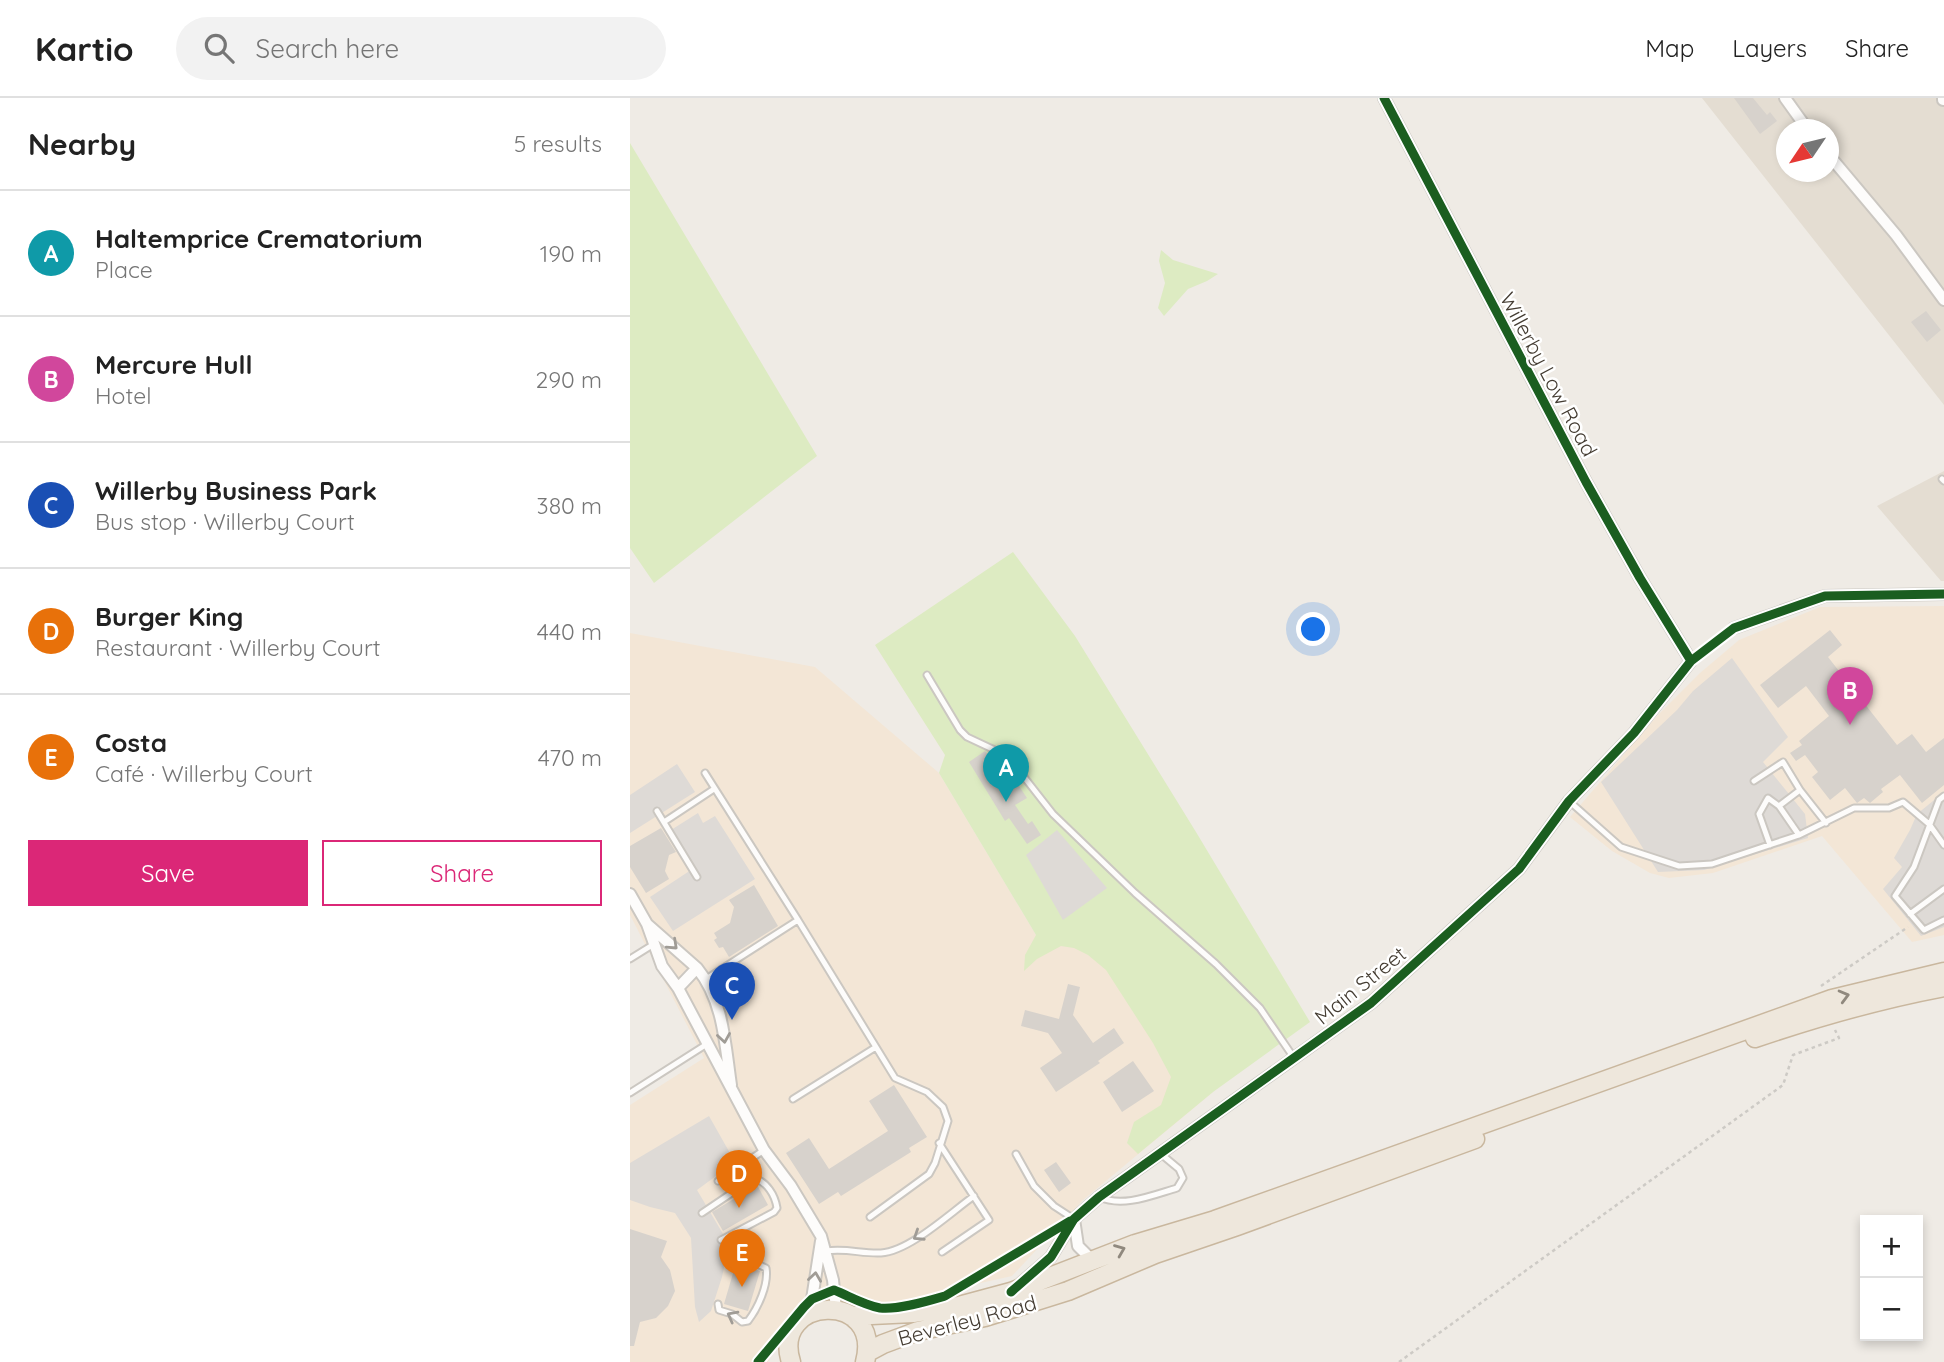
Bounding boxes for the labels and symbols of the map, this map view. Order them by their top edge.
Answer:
north arrow [1776,119,1839,182]
street label: Willerby Low Road [1495,288,1603,460]
your location [1296,612,1330,646]
pin: B [1827,667,1873,725]
pin: A [983,744,1029,802]
one-way arrow [665,937,678,950]
street label: Main Street [1309,940,1411,1030]
pin: C [709,962,755,1020]
one-way arrow [1837,990,1849,1004]
one-way arrow [716,1032,731,1044]
pin: D [716,1150,762,1208]
one-way arrow [913,1227,926,1240]
pin: E [719,1229,765,1287]
one-way arrow [1114,1244,1126,1258]
one-way arrow [808,1271,823,1283]
street label: Beverley Road [895,1289,1039,1351]
one-way arrow [726,1311,739,1324]

